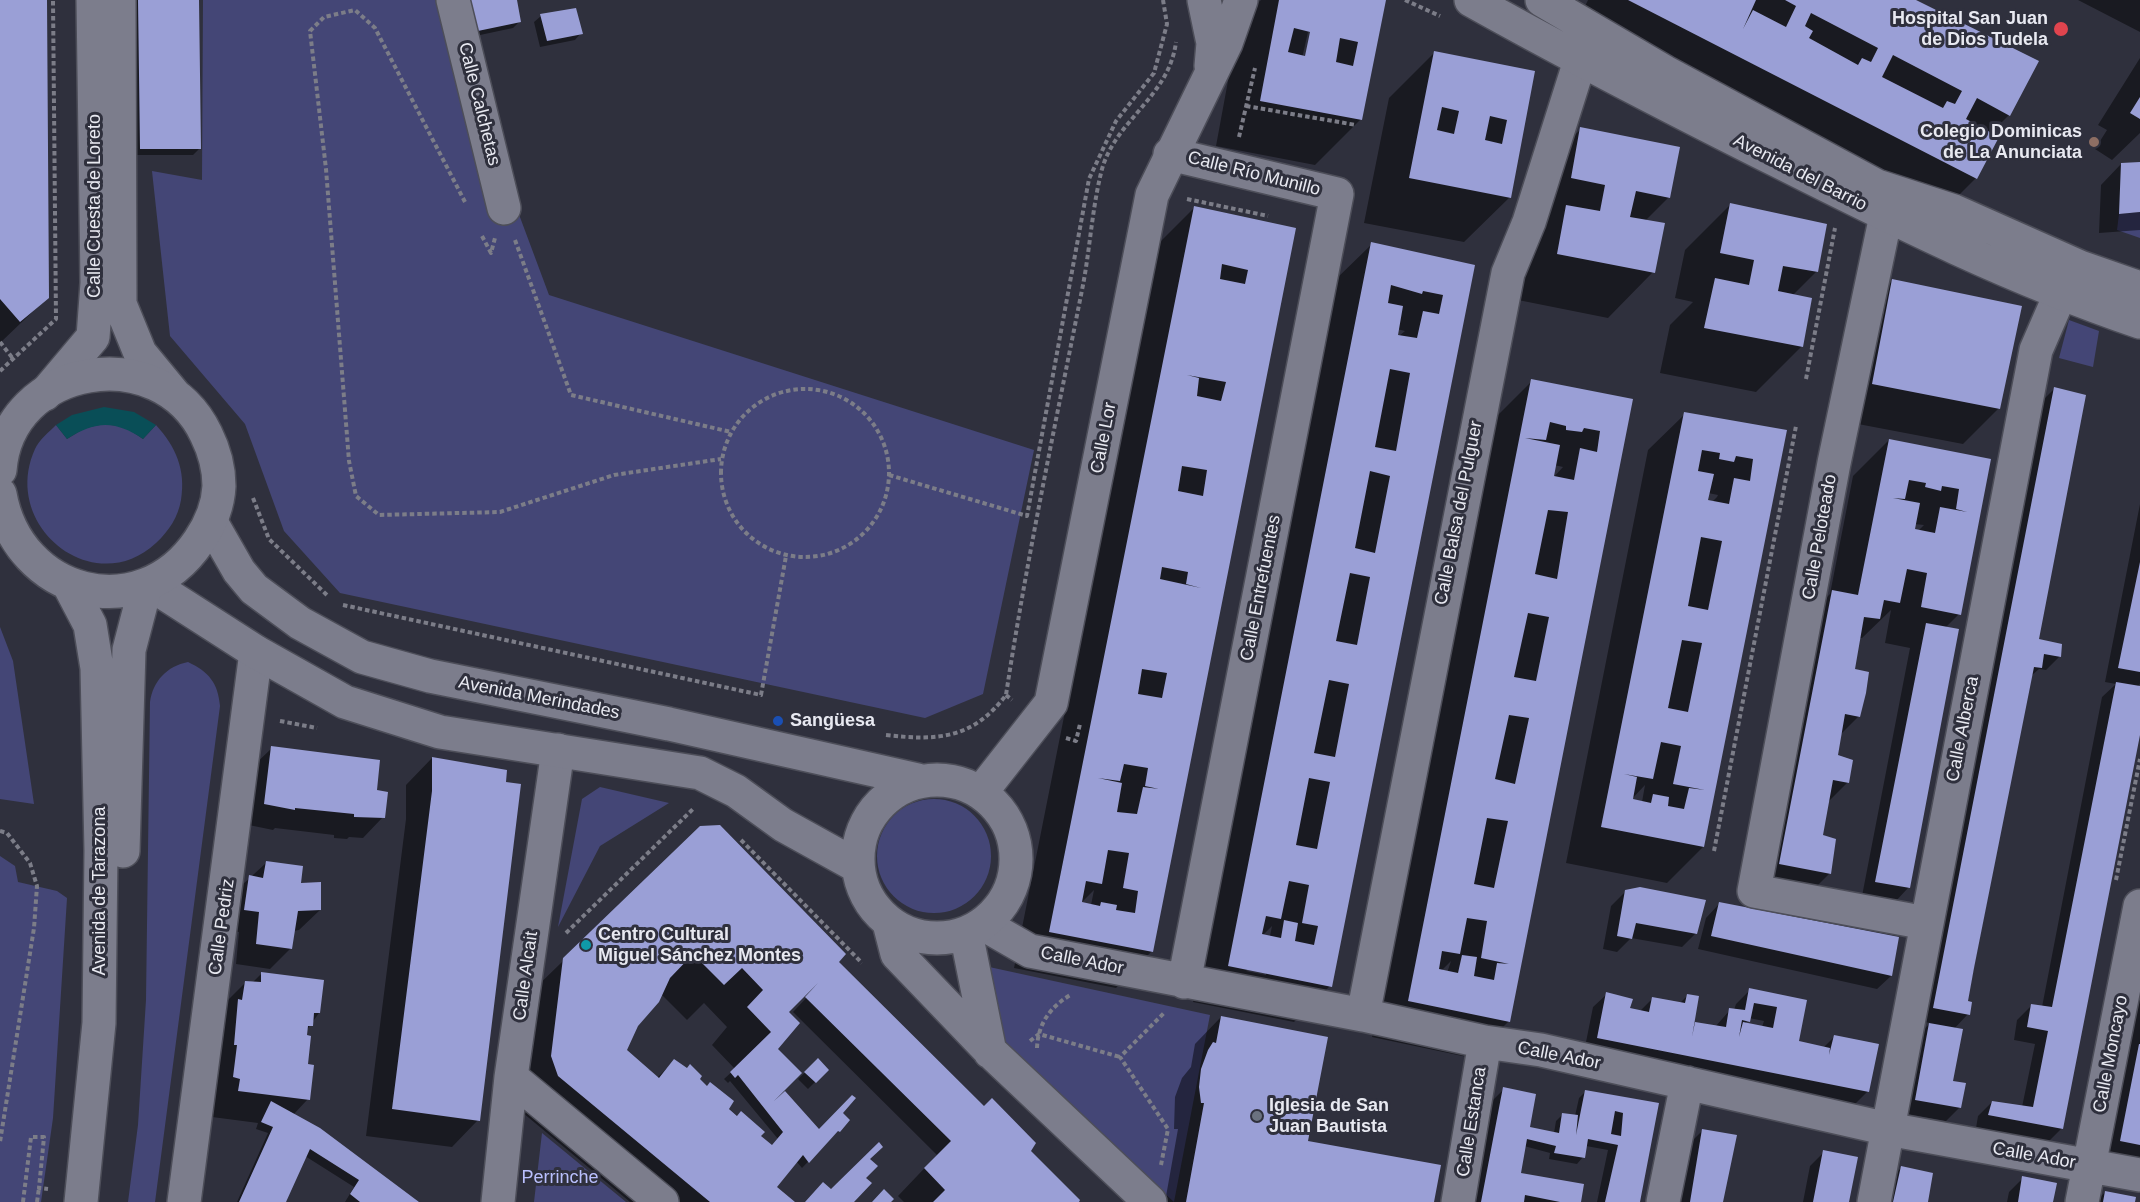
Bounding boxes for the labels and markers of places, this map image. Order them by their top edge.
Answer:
place label: Hospital San Juan de Dios Tudela [1892,8,2048,50]
marker: Hospital San Juan de Dios Tudela [2052,20,2070,38]
place label: Colegio Dominicas de La Anunciata [1920,121,2082,164]
marker: Colegio Dominicas de La Anunciata [2087,135,2101,149]
place label: Sangüesa [790,710,875,732]
marker: Sangüesa [771,714,785,728]
place label: Centro Cultural Miguel Sánchez Montes [598,924,801,966]
marker: Centro Cultural Miguel Sánchez Montes [579,938,593,952]
place label: Iglesia de San Juan Bautista [1269,1095,1389,1138]
marker: Iglesia de San Juan Bautista [1250,1109,1264,1123]

